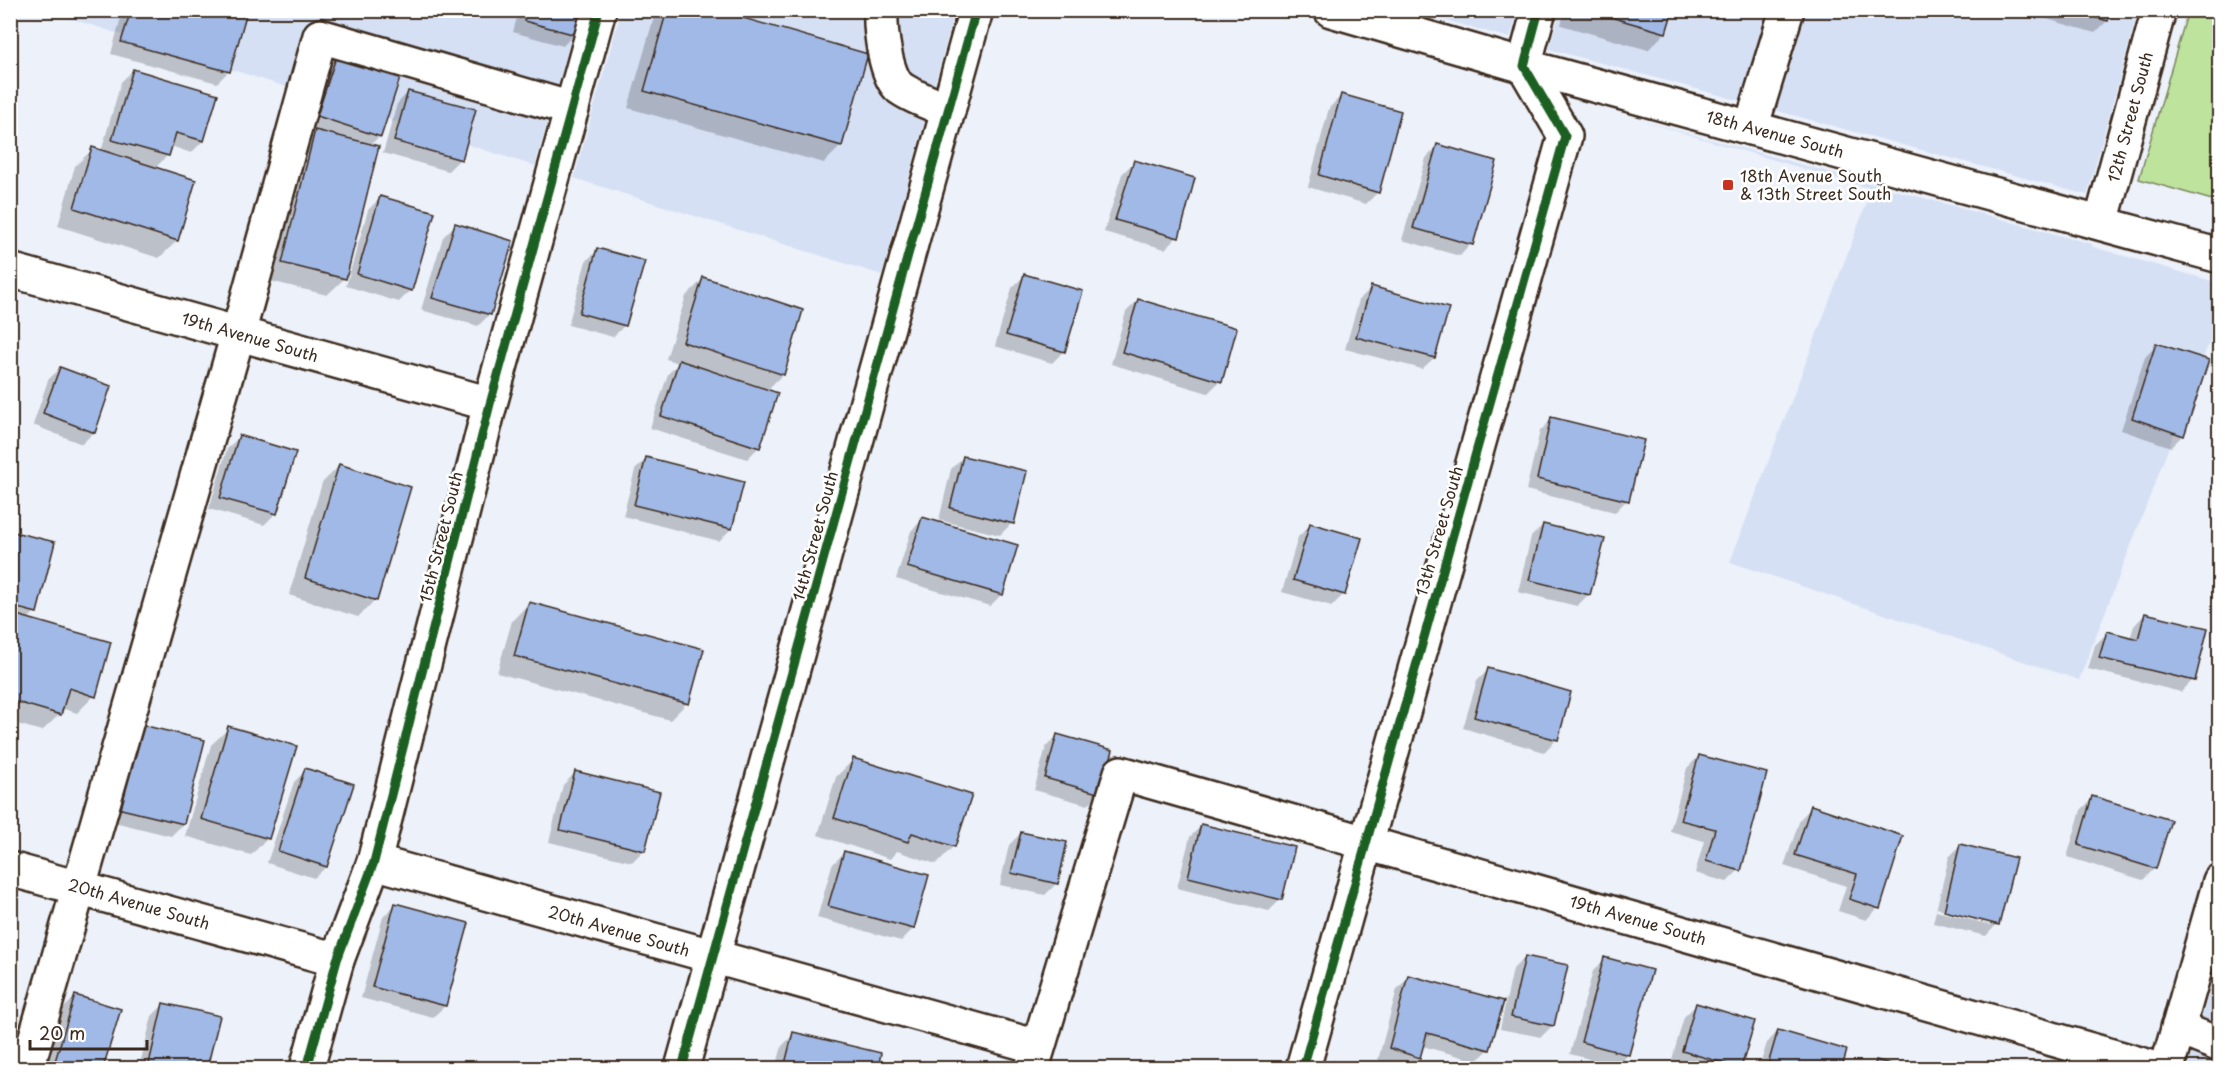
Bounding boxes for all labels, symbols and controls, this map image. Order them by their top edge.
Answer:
street label: 12th Street South [2100,49,2158,185]
street label: 18th Avenue South [1704,103,1847,163]
place label: 18th Avenue South & 13th Street South [1740,163,1891,205]
marker: 18th Avenue South & 13th Street South [1721,178,1735,192]
street label: 19th Avenue South [179,305,322,367]
street label: 13th Street South [1408,463,1468,599]
street label: 14th Street South [785,468,843,603]
street label: 15th Street South [412,469,468,605]
street label: 20th Avenue South [66,871,213,935]
street label: 19th Avenue South [1567,888,1710,950]
street label: 20th Avenue South [546,898,693,962]
scale bar [30,1013,147,1051]
text: 20 m [39,1019,85,1046]

